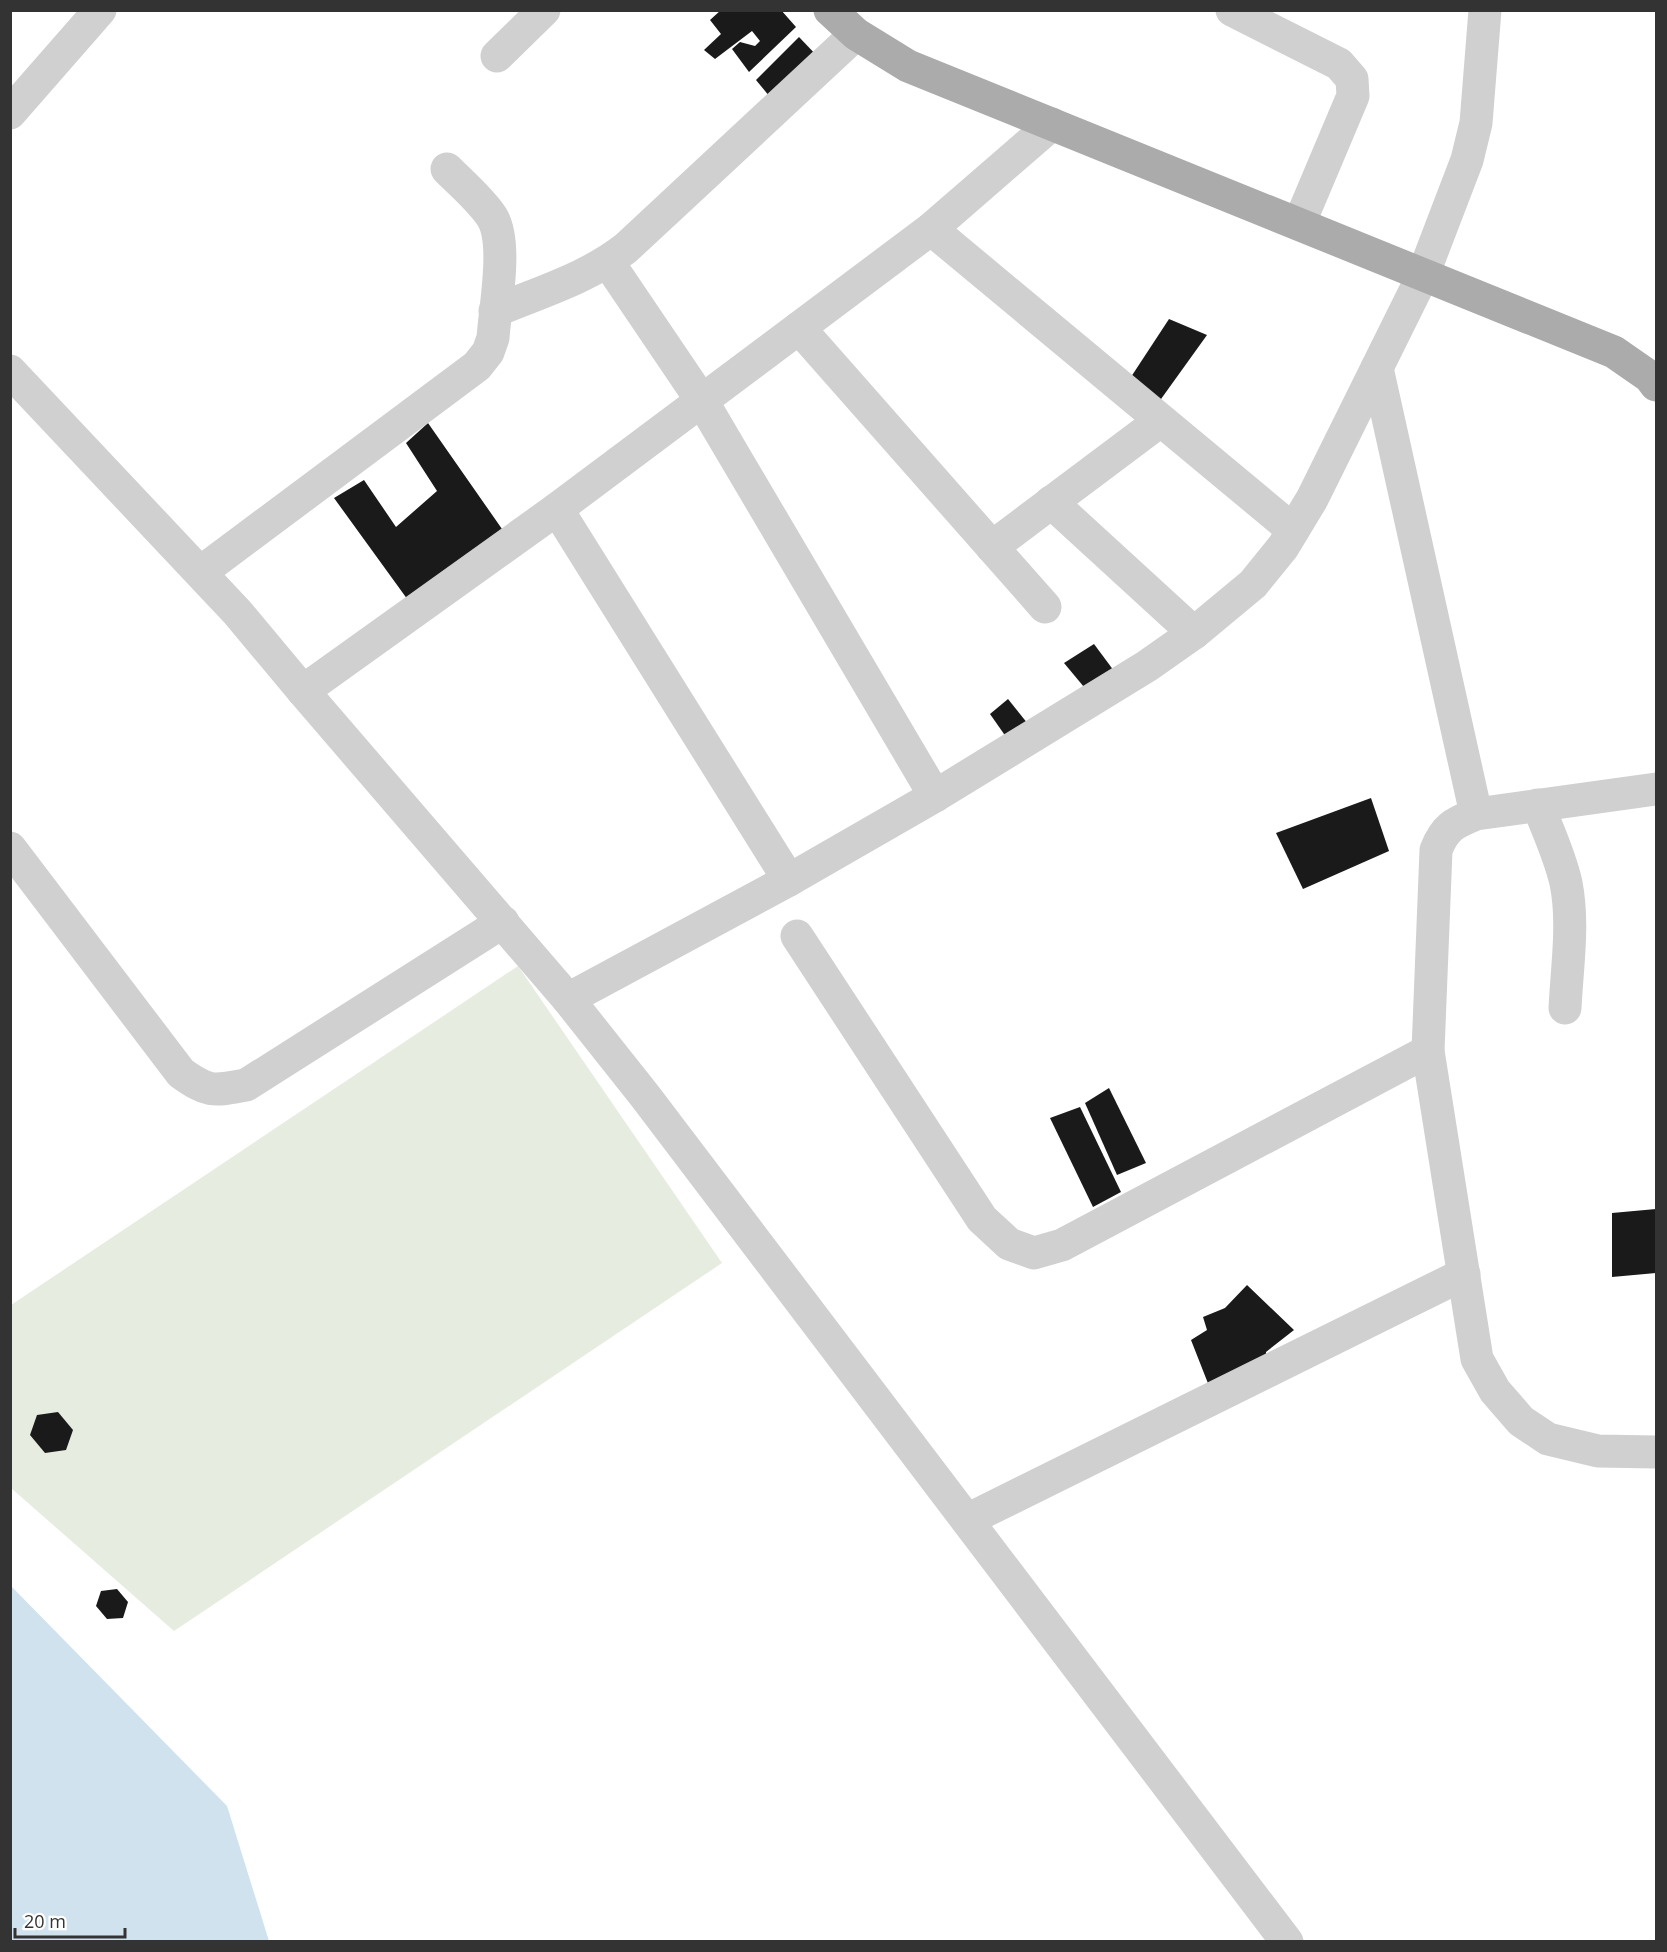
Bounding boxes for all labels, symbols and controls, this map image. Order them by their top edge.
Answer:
scale bar [15,1901,124,1939]
text: 20 m [24,1909,66,1933]

